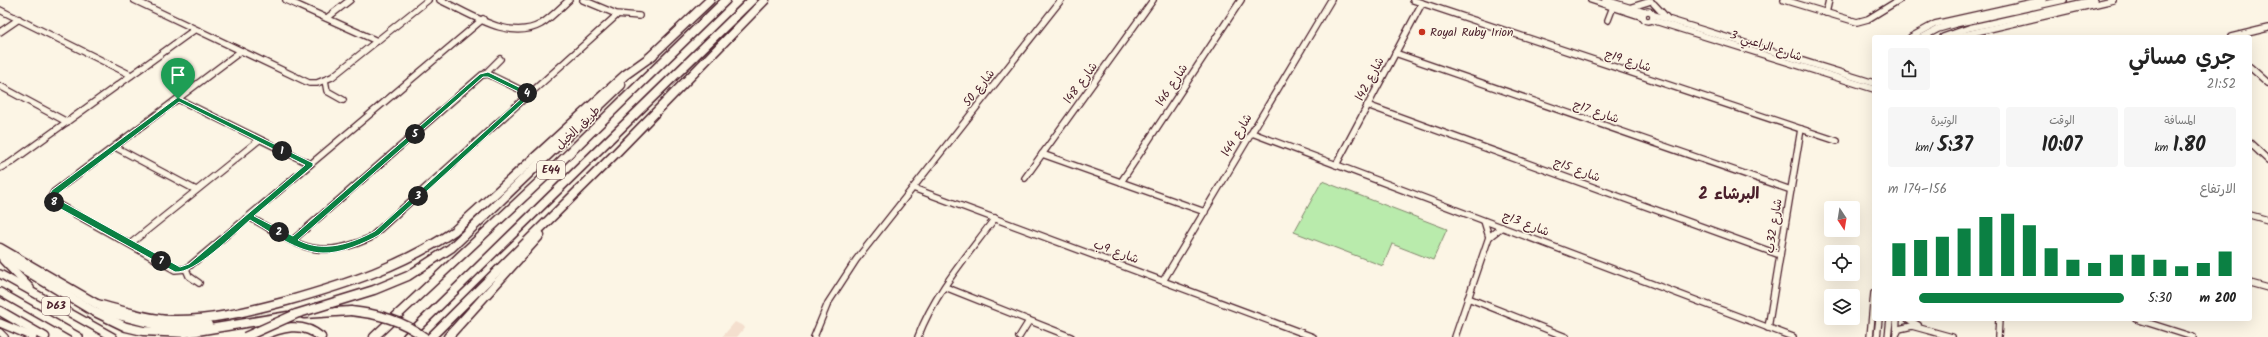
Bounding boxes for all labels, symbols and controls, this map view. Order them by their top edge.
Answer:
place label: Royal Ruby Irion [1430,23,1513,42]
street label: شارع الراعبي 3 [1727,25,1805,68]
marker: Royal Ruby Irion [1417,27,1427,37]
text: جري مسائي [2128,41,2236,76]
street label: شارع 19ج [1602,45,1654,77]
button: share [1888,48,1930,90]
street label: شارع 42ا [1351,54,1389,104]
pin [161,58,195,99]
street label: شارع 48ا [1059,58,1103,108]
street label: شارع 46ا [1151,60,1193,110]
icon: arrive [167,64,189,86]
street label: شارع 50 [958,65,1000,111]
text: 21:52 [2207,74,2236,95]
pin: 4 [517,83,537,103]
text: 4 [524,84,530,102]
street label: شارع 17ج [1570,95,1622,129]
street label: طريق الخيل [551,102,605,154]
street label: شارع 44ا [1217,110,1257,160]
text: الوتيرة [1931,112,1957,130]
text: الوقت [2049,112,2075,130]
text: المسافة [2164,112,2196,130]
pin: 5 [405,124,425,144]
text: 5 [412,125,418,143]
text: 5:37 [1937,130,1973,162]
text: 10:07 [2042,130,2082,162]
text: 1.80 [2173,130,2206,162]
text: /km [1915,139,1937,157]
text: km [2154,139,2173,157]
pin: 1 [272,141,292,161]
text: 1 [280,142,284,160]
street label: شارع 15ج [1551,153,1603,187]
road number: E44 [537,161,565,179]
text: 156–174 m [1888,179,1947,200]
text: الارتفاع [2200,179,2236,200]
district label: البرشاء 2 [1699,182,1759,207]
pin: 3 [408,186,428,206]
text: 3 [415,187,421,205]
pin: 8 [44,192,64,212]
text: 8 [51,193,57,211]
street label: شارع 32ب [1760,197,1788,255]
north arrow [1824,201,1860,237]
map controls [1824,201,1860,325]
street label: شارع 13ج [1500,206,1552,242]
pin: 2 [269,222,289,242]
text: 2 [276,223,282,241]
street label: شارع 9ب [1091,235,1141,269]
button: locate [1824,245,1860,281]
pin: 7 [151,251,171,271]
text: 7 [158,252,164,270]
text: 5:30 [2148,288,2172,309]
text: 200 m [2199,288,2236,309]
button: layers [1824,289,1860,325]
road number: D63 [42,297,70,315]

